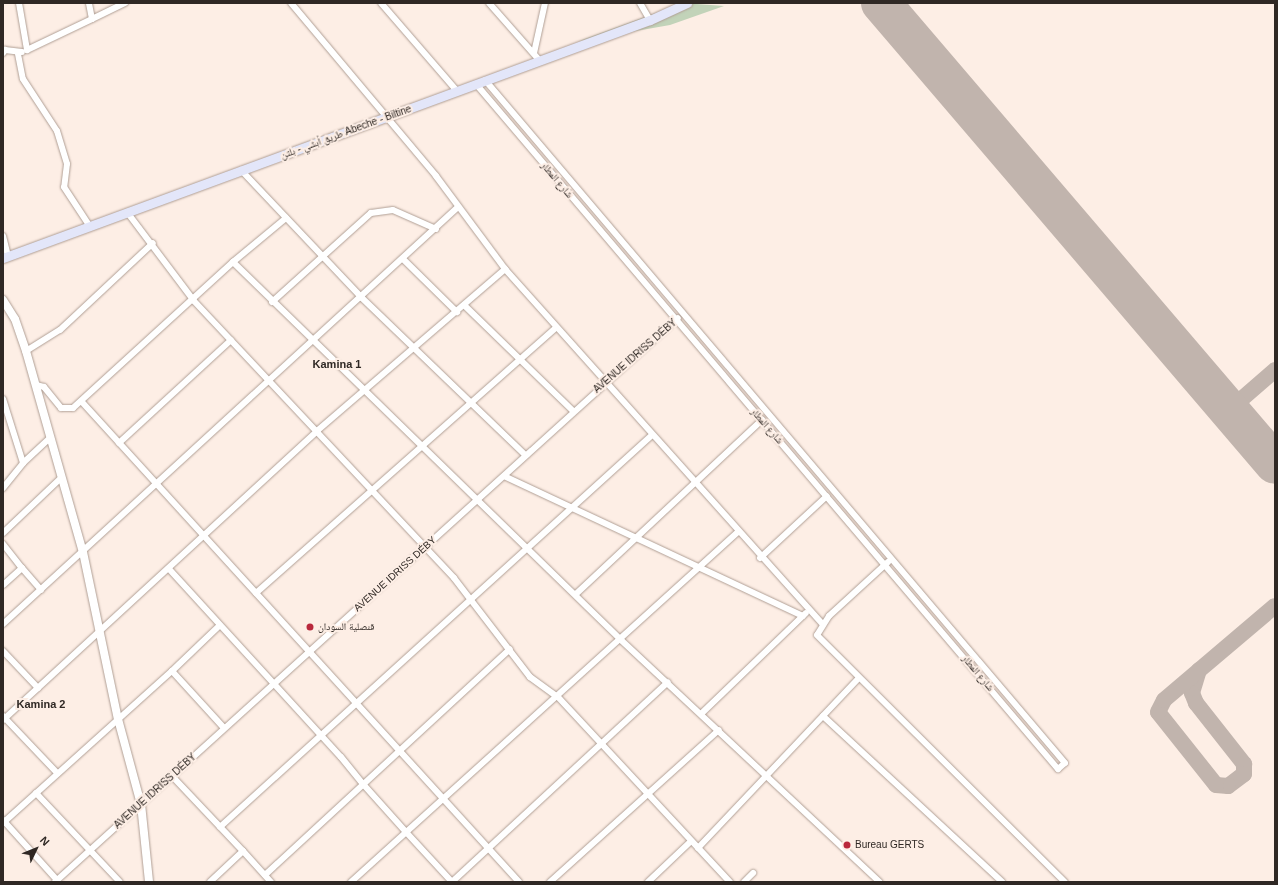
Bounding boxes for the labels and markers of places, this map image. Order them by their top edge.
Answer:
place label: قنصلية السودان [318,621,374,633]
marker: قنصلية السودان [305,622,315,632]
place label: Bureau GERTS [855,839,924,851]
marker: Bureau GERTS [842,840,852,850]

